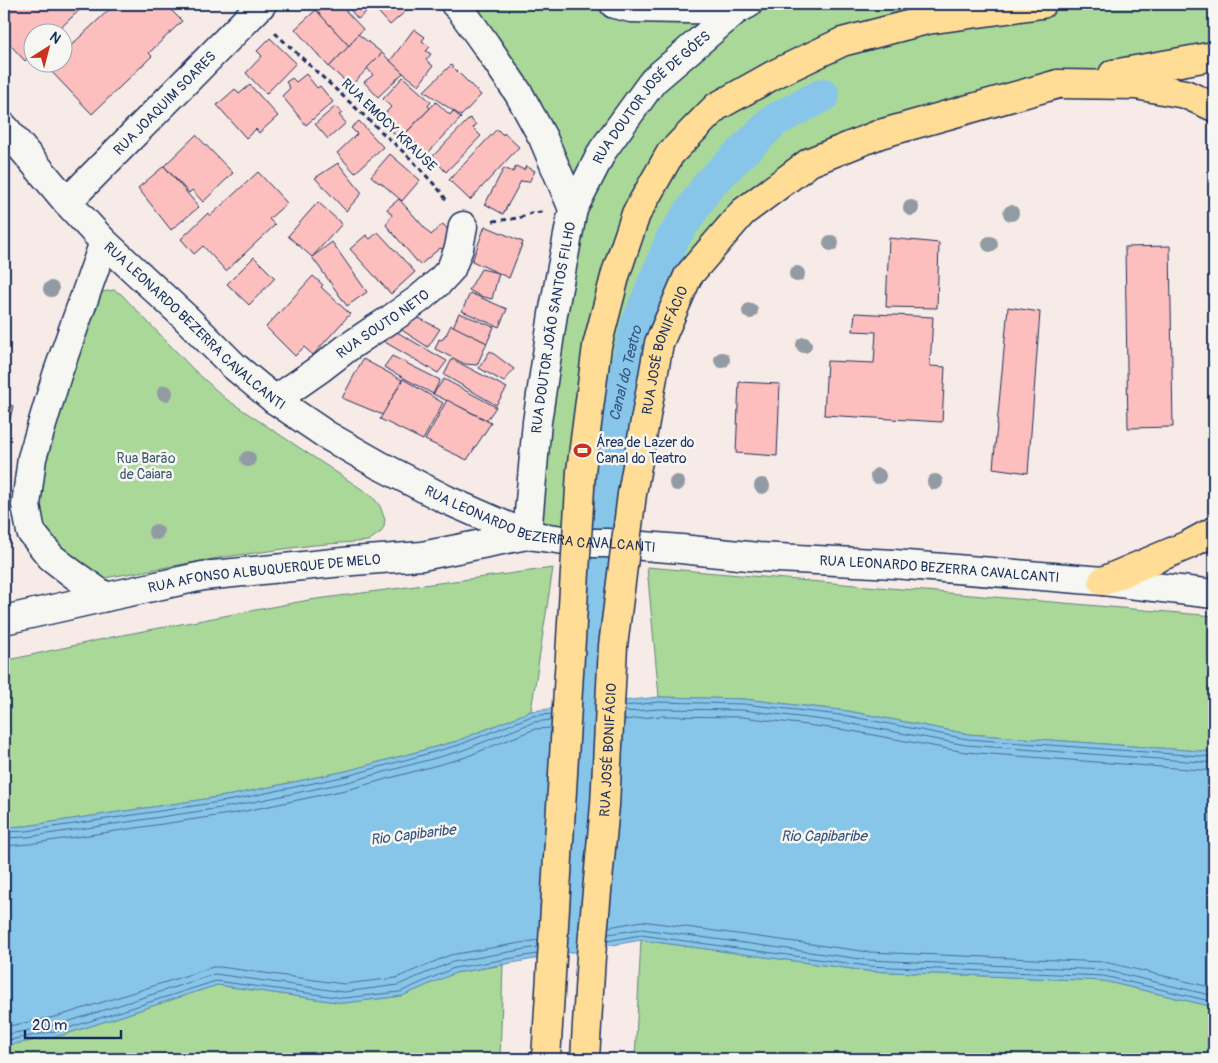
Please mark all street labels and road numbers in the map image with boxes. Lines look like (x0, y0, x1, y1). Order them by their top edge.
street label: RUA DOUTOR JOSÉ DE GÓES (589, 27, 714, 167)
street label: RUA JOAQUIM SOARES (110, 48, 219, 158)
street label: RUA EMOCY KRAUSE (338, 75, 440, 175)
street label: RUA DOUTOR JOÃO SANTOS FILHO (528, 220, 579, 434)
street label: RUA LEONARDO BEZERRA CAVALCANTI (101, 238, 289, 413)
street label: RUA JOSÉ BONIFÁCIO (638, 283, 691, 416)
street label: RUA SOUTO NETO (333, 286, 433, 362)
street label: RUA LEONARDO BEZERRA CAVALCANTI (422, 482, 656, 555)
street label: RUA AFONSO ALBUQUERQUE DE MELO (146, 551, 381, 596)
street label: RUA LEONARDO BEZERRA CAVALCANTI (819, 552, 1060, 586)
street label: RUA JOSÉ BONIFÁCIO (595, 683, 620, 817)

